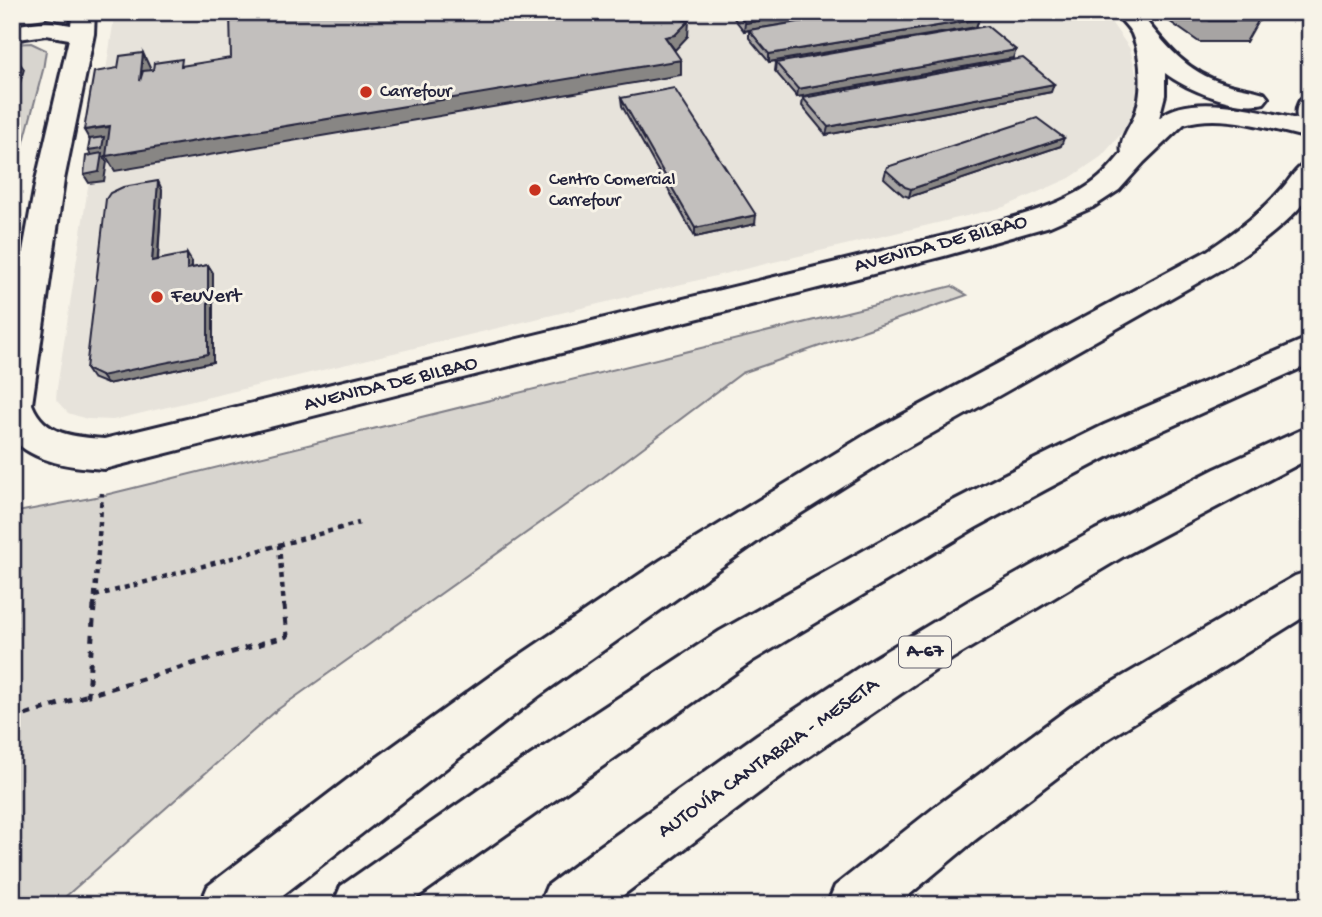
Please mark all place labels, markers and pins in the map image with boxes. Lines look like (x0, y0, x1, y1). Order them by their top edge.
place label: Carrefour (380, 82, 453, 103)
marker: Carrefour (358, 84, 374, 100)
place label: Centro Comercial Carrefour (549, 170, 675, 212)
marker: Centro Comercial Carrefour (527, 182, 543, 198)
place label: FeuVert (170, 285, 243, 310)
marker: FeuVert (149, 289, 165, 305)

